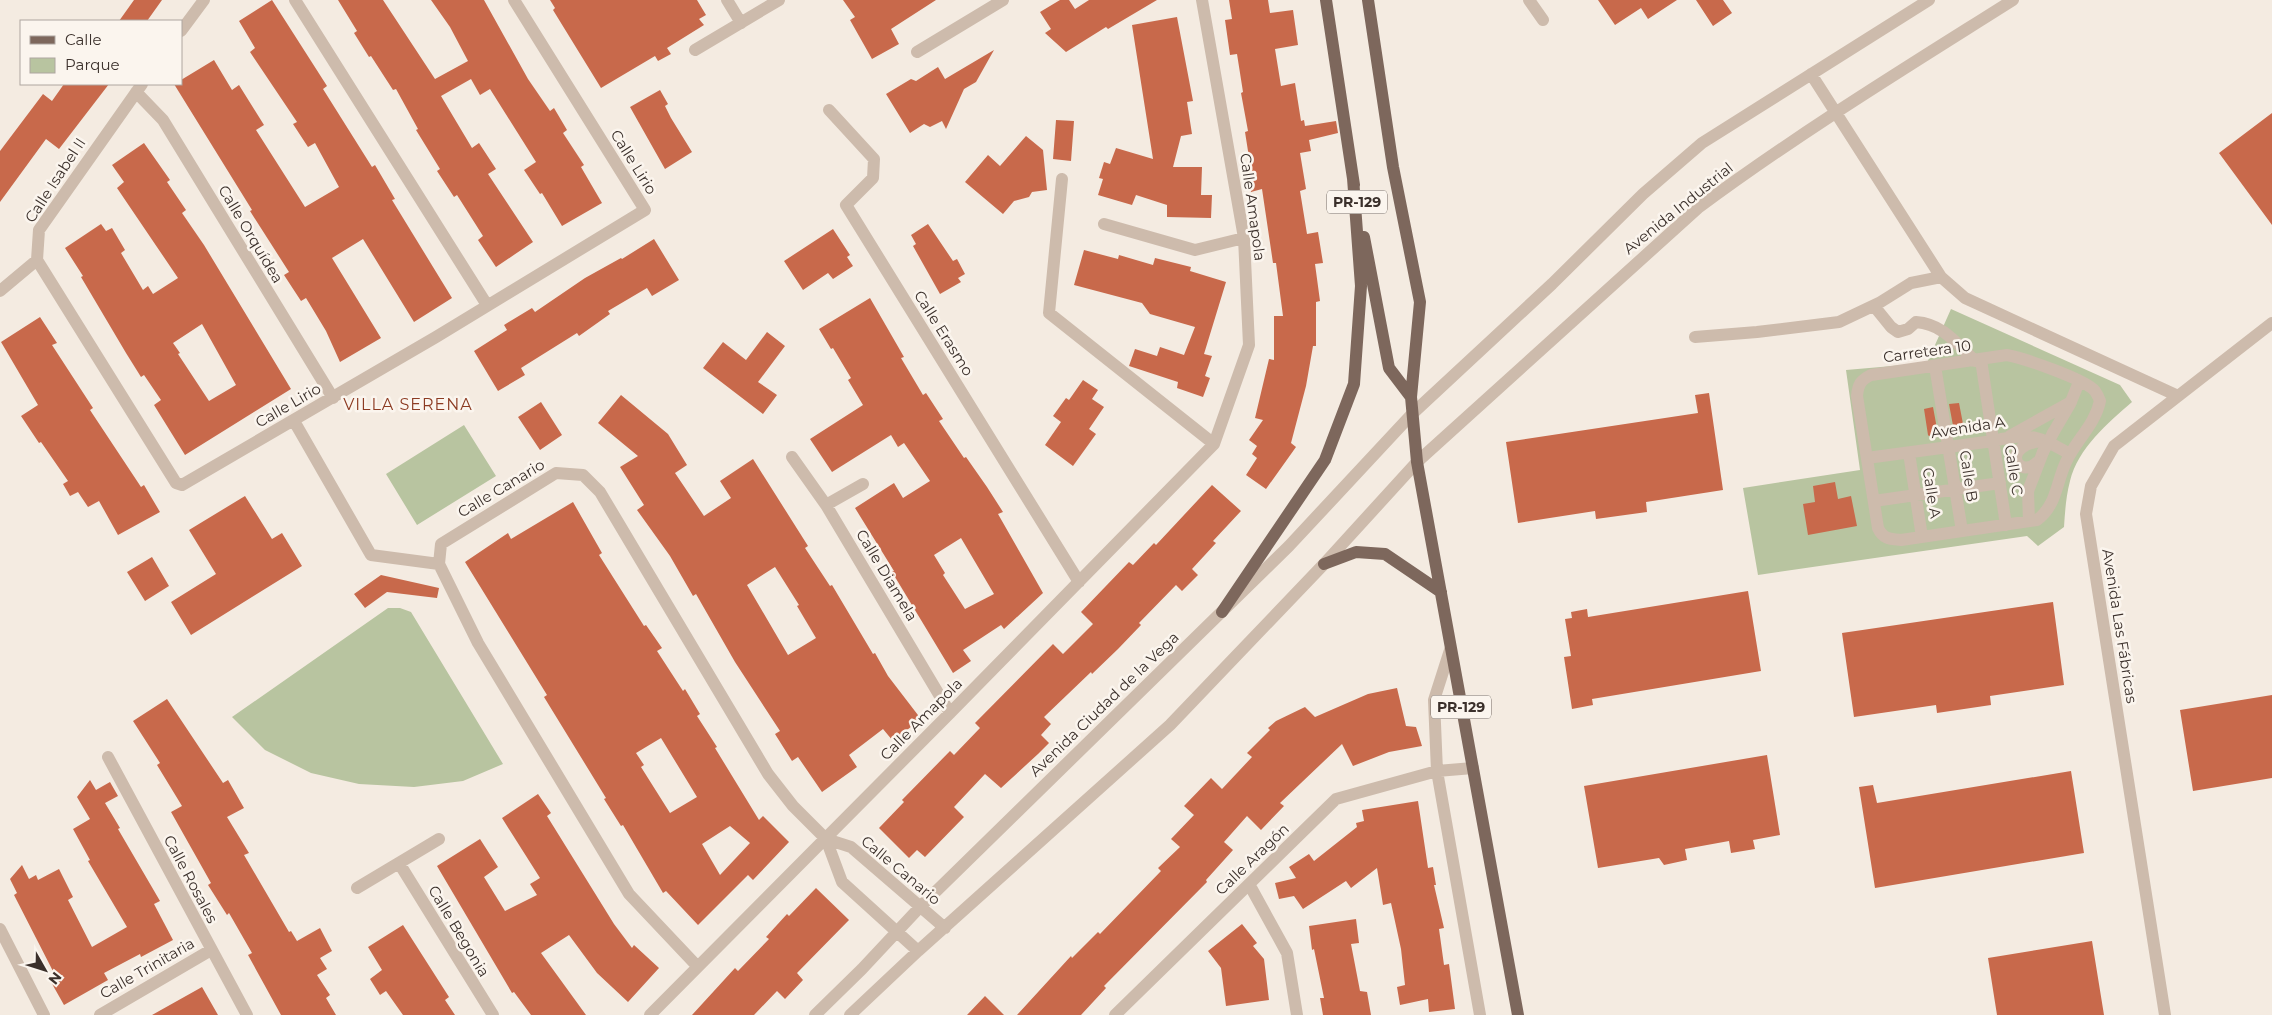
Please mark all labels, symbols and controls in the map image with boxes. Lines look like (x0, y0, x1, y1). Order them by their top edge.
legend (20, 20, 182, 85)
text: Calle (65, 30, 102, 49)
text: Parque (65, 55, 120, 74)
street label: Calle Lirio (607, 126, 661, 198)
street label: Calle Isabel II (21, 134, 89, 226)
street label: Calle Amapola (1236, 152, 1270, 262)
street label: Avenida Industrial (1619, 158, 1737, 258)
street label: Calle Orquídea (214, 182, 288, 286)
road number: PR-129 (1327, 190, 1387, 213)
street label: Calle Erasmo (910, 287, 978, 379)
street label: Carretera 10 (1882, 335, 1972, 367)
street label: Calle Lirio (252, 379, 324, 431)
district label: VILLA SERENA (343, 395, 473, 414)
street label: Avenida A (1929, 412, 2007, 442)
street label: Calle C (2001, 443, 2027, 497)
street label: Calle B (1956, 449, 1982, 503)
street label: Calle Canario (454, 455, 548, 521)
street label: Calle A (1919, 466, 1945, 520)
street label: Calle Diamela (852, 526, 922, 624)
street label: Avenida Las Fábricas (2098, 547, 2142, 705)
street label: Avenida Ciudad de la Vega (1025, 628, 1183, 780)
street label: Calle Amapola (876, 674, 966, 764)
road number: PR-129 (1431, 696, 1491, 719)
street label: Calle Aragón (1211, 819, 1293, 899)
street label: Calle Canario (857, 831, 945, 909)
street label: Calle Rosales (160, 832, 222, 926)
street label: Calle Begonia (424, 882, 494, 980)
street label: Calle Trinitaria (96, 933, 198, 1003)
north arrow (20, 945, 70, 995)
text: N (45, 968, 66, 988)

